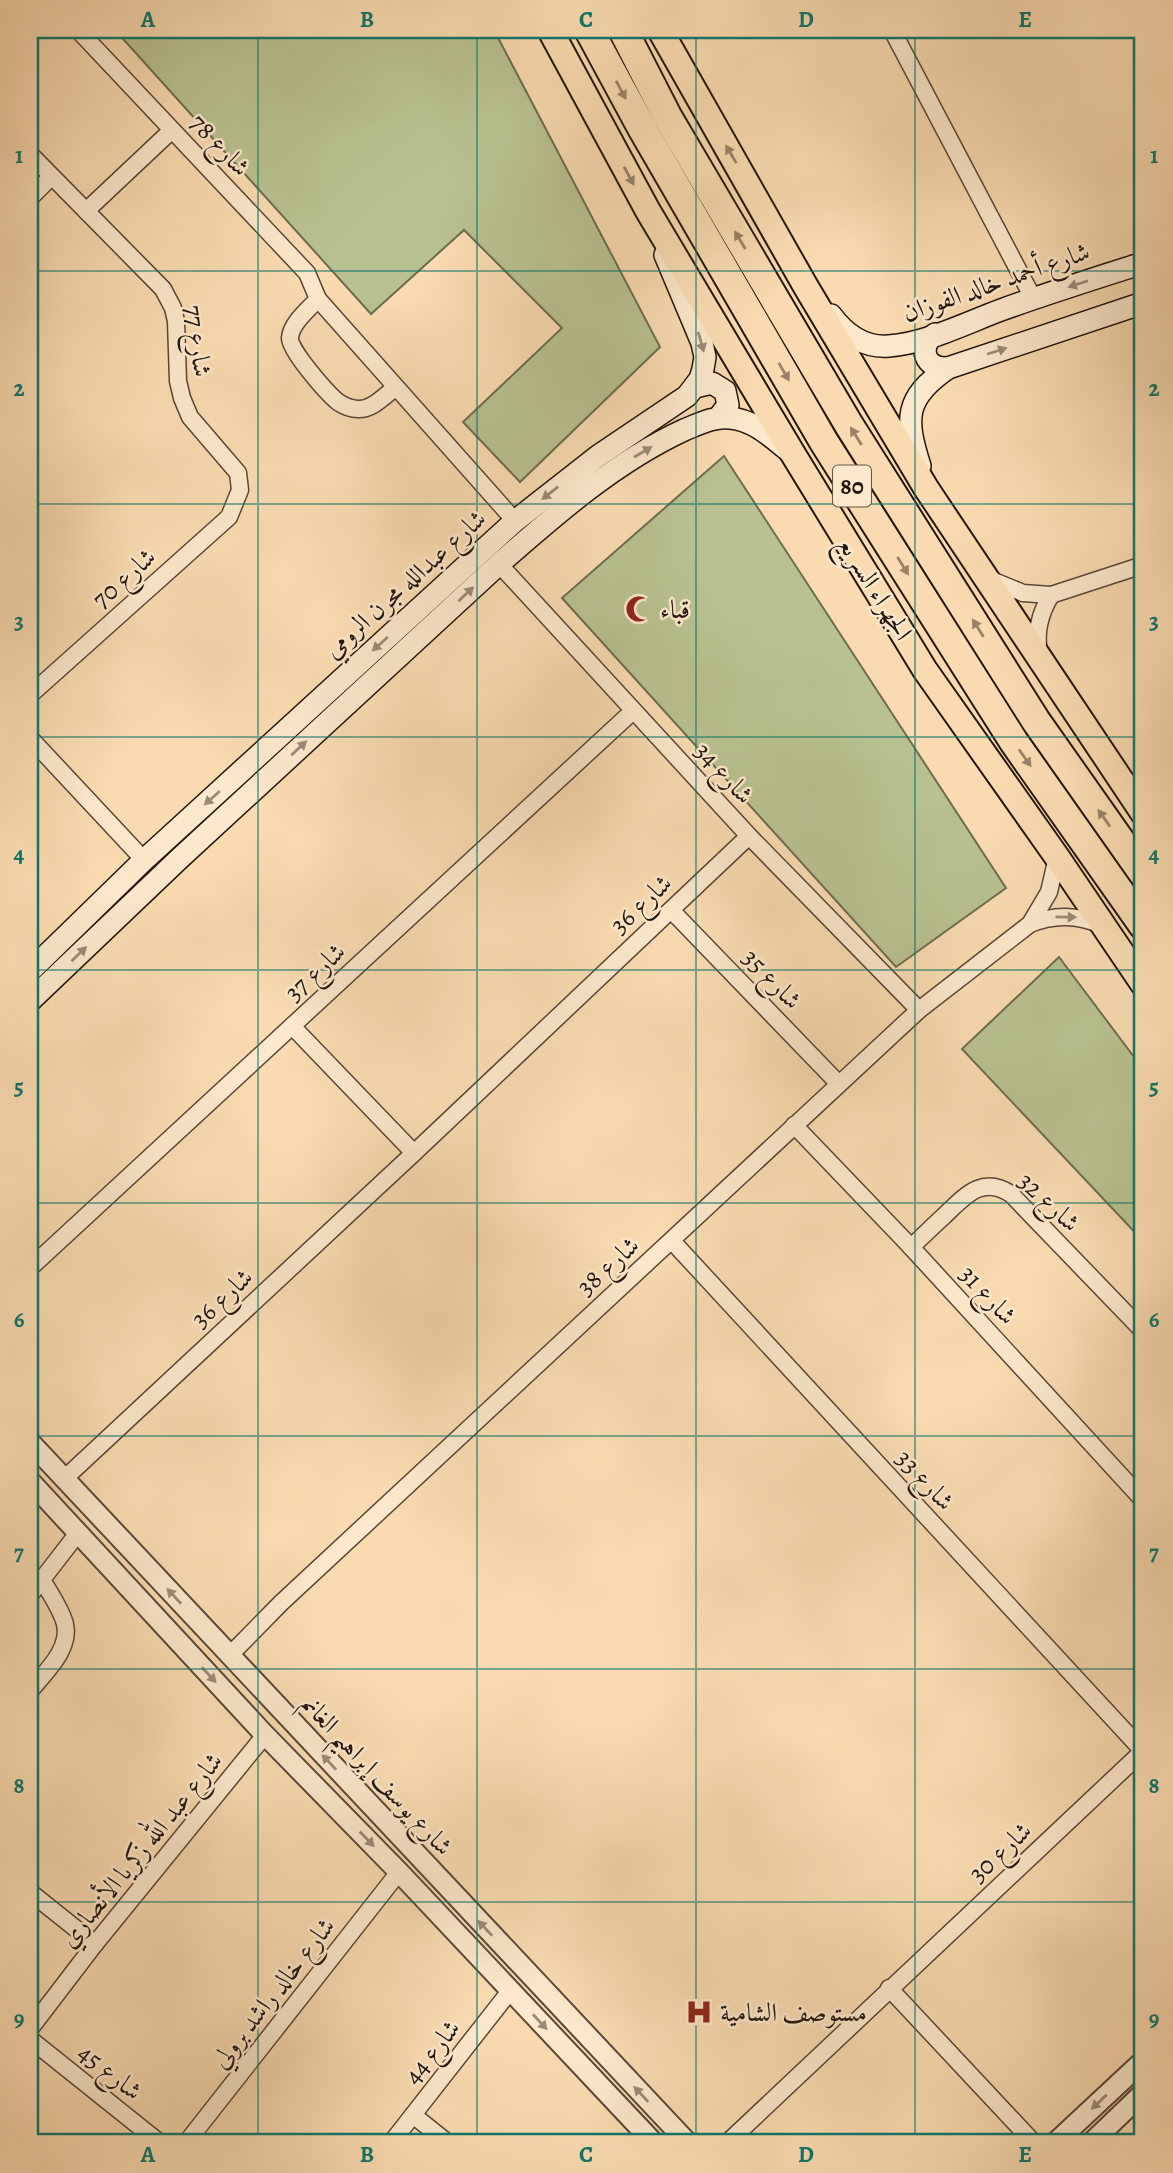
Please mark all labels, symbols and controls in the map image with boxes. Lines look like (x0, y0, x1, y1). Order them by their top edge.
text: A (140, 4, 156, 35)
text: B (360, 4, 374, 35)
text: C (579, 4, 593, 35)
text: D (798, 4, 814, 35)
text: E (1018, 4, 1032, 35)
one-way arrow (615, 80, 627, 100)
street label: شارع 78 (179, 106, 258, 187)
text: 1 (15, 140, 23, 171)
text: 1 (1150, 140, 1158, 171)
one-way arrow (725, 145, 737, 164)
one-way arrow (623, 166, 635, 186)
one-way arrow (734, 231, 747, 250)
street label: شارع أحمد خالد الفوزان (898, 234, 1096, 334)
one-way arrow (1068, 279, 1089, 290)
street label: شارع 77 (172, 303, 220, 380)
one-way arrow (696, 332, 706, 353)
one-way arrow (987, 345, 1008, 356)
one-way arrow (777, 362, 789, 382)
text: 2 (13, 373, 25, 404)
text: 2 (1148, 373, 1160, 404)
one-way arrow (850, 426, 863, 446)
one-way arrow (633, 446, 653, 458)
road number: 80 (833, 466, 871, 506)
one-way arrow (541, 485, 559, 500)
street label: شارع عبدالله مجرن الرومي (316, 502, 496, 669)
street label: الجهراء السريع (824, 529, 921, 650)
street label: شارع 70 (84, 540, 166, 619)
one-way arrow (896, 556, 909, 575)
one-way arrow (457, 586, 475, 602)
place label: قباء (660, 592, 690, 627)
mosque icon: قباء (624, 594, 654, 624)
text: 3 (14, 606, 24, 637)
text: 3 (1149, 606, 1159, 637)
one-way arrow (971, 619, 984, 638)
one-way arrow (371, 636, 389, 652)
street label: شارع 34 (683, 734, 762, 814)
one-way arrow (290, 741, 307, 757)
one-way arrow (1018, 749, 1032, 767)
one-way arrow (204, 789, 221, 805)
one-way arrow (1097, 809, 1111, 827)
text: 4 (14, 839, 25, 870)
text: 4 (1149, 839, 1160, 870)
street label: شارع 36 (602, 866, 682, 945)
one-way arrow (1055, 911, 1077, 923)
street label: شارع 37 (277, 935, 356, 1012)
street label: شارع 35 (731, 941, 810, 1020)
one-way arrow (70, 947, 87, 963)
text: 5 (14, 1071, 24, 1102)
text: 5 (1149, 1071, 1159, 1102)
street label: شارع 32 (1007, 1164, 1088, 1243)
street label: شارع 38 (569, 1228, 650, 1307)
street label: شارع 31 (948, 1257, 1025, 1335)
street label: شارع 36 (183, 1260, 263, 1339)
text: 6 (14, 1304, 25, 1335)
text: 6 (1149, 1304, 1160, 1335)
street label: شارع 33 (885, 1442, 962, 1521)
text: 7 (14, 1537, 24, 1568)
text: 7 (1149, 1537, 1159, 1568)
one-way arrow (166, 1588, 182, 1605)
one-way arrow (201, 1666, 217, 1684)
street label: شارع يوسف إبراهيم الغانم (287, 1687, 461, 1869)
street label: شارع عبد الله زكريا الأنصاري (49, 1743, 234, 1958)
one-way arrow (322, 1754, 338, 1771)
text: 8 (13, 1770, 25, 1801)
text: 8 (1148, 1770, 1160, 1801)
street label: شارع 30 (961, 1814, 1042, 1893)
one-way arrow (358, 1830, 374, 1847)
street label: شارع خالد راشد برولي (203, 1910, 346, 2078)
one-way arrow (478, 1920, 494, 1937)
place label: مستوصف الشامية (720, 1995, 867, 2030)
hospital icon: مستوصف الشامية (684, 1997, 714, 2027)
text: 9 (14, 2003, 24, 2034)
text: 9 (1149, 2003, 1159, 2034)
street label: شارع 44 (395, 2012, 472, 2094)
one-way arrow (531, 2013, 547, 2030)
street label: شارع 45 (68, 2036, 150, 2111)
one-way arrow (633, 2085, 650, 2102)
one-way arrow (1091, 2094, 1108, 2110)
text: A (140, 2139, 156, 2170)
text: B (360, 2139, 374, 2170)
text: C (579, 2139, 593, 2170)
text: D (798, 2139, 814, 2170)
text: E (1018, 2139, 1032, 2170)

